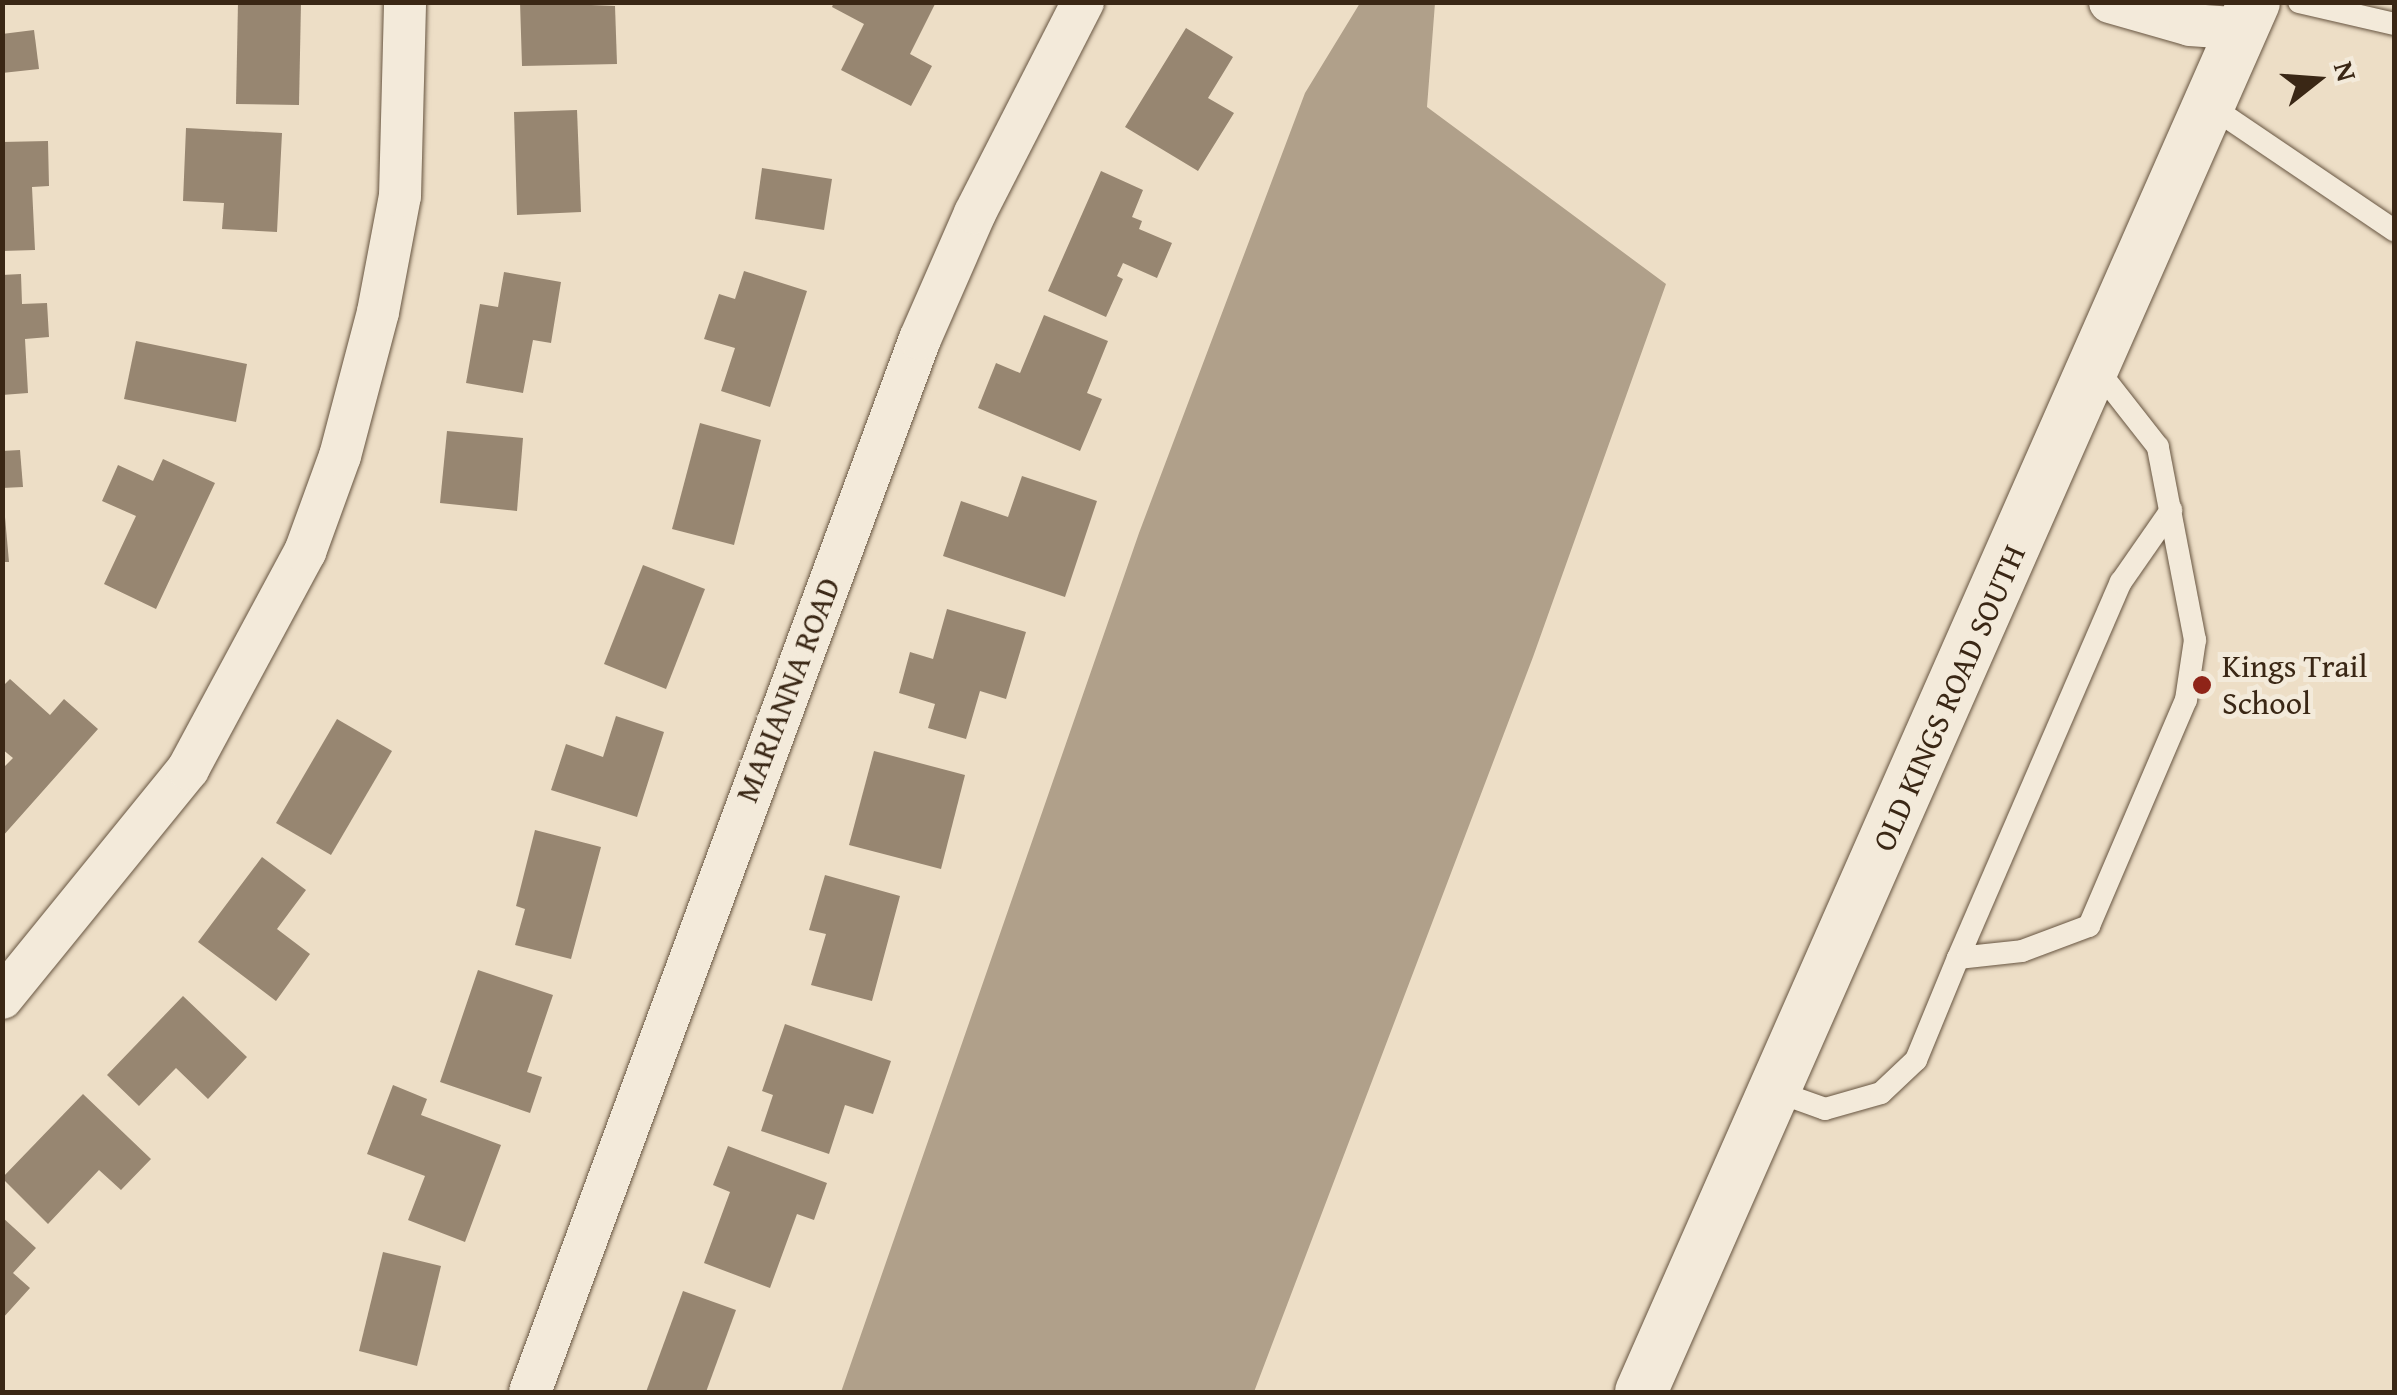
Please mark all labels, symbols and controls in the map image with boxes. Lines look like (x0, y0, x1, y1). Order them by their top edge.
north arrow (2267, 30, 2367, 130)
text: N (2324, 56, 2369, 86)
street label: OLD KINGS ROAD SOUTH (1864, 539, 2034, 857)
street label: MARIANNA ROAD (728, 572, 848, 808)
place label: Kings Trail School (2222, 648, 2367, 723)
marker: Kings Trail School (2191, 674, 2213, 696)

